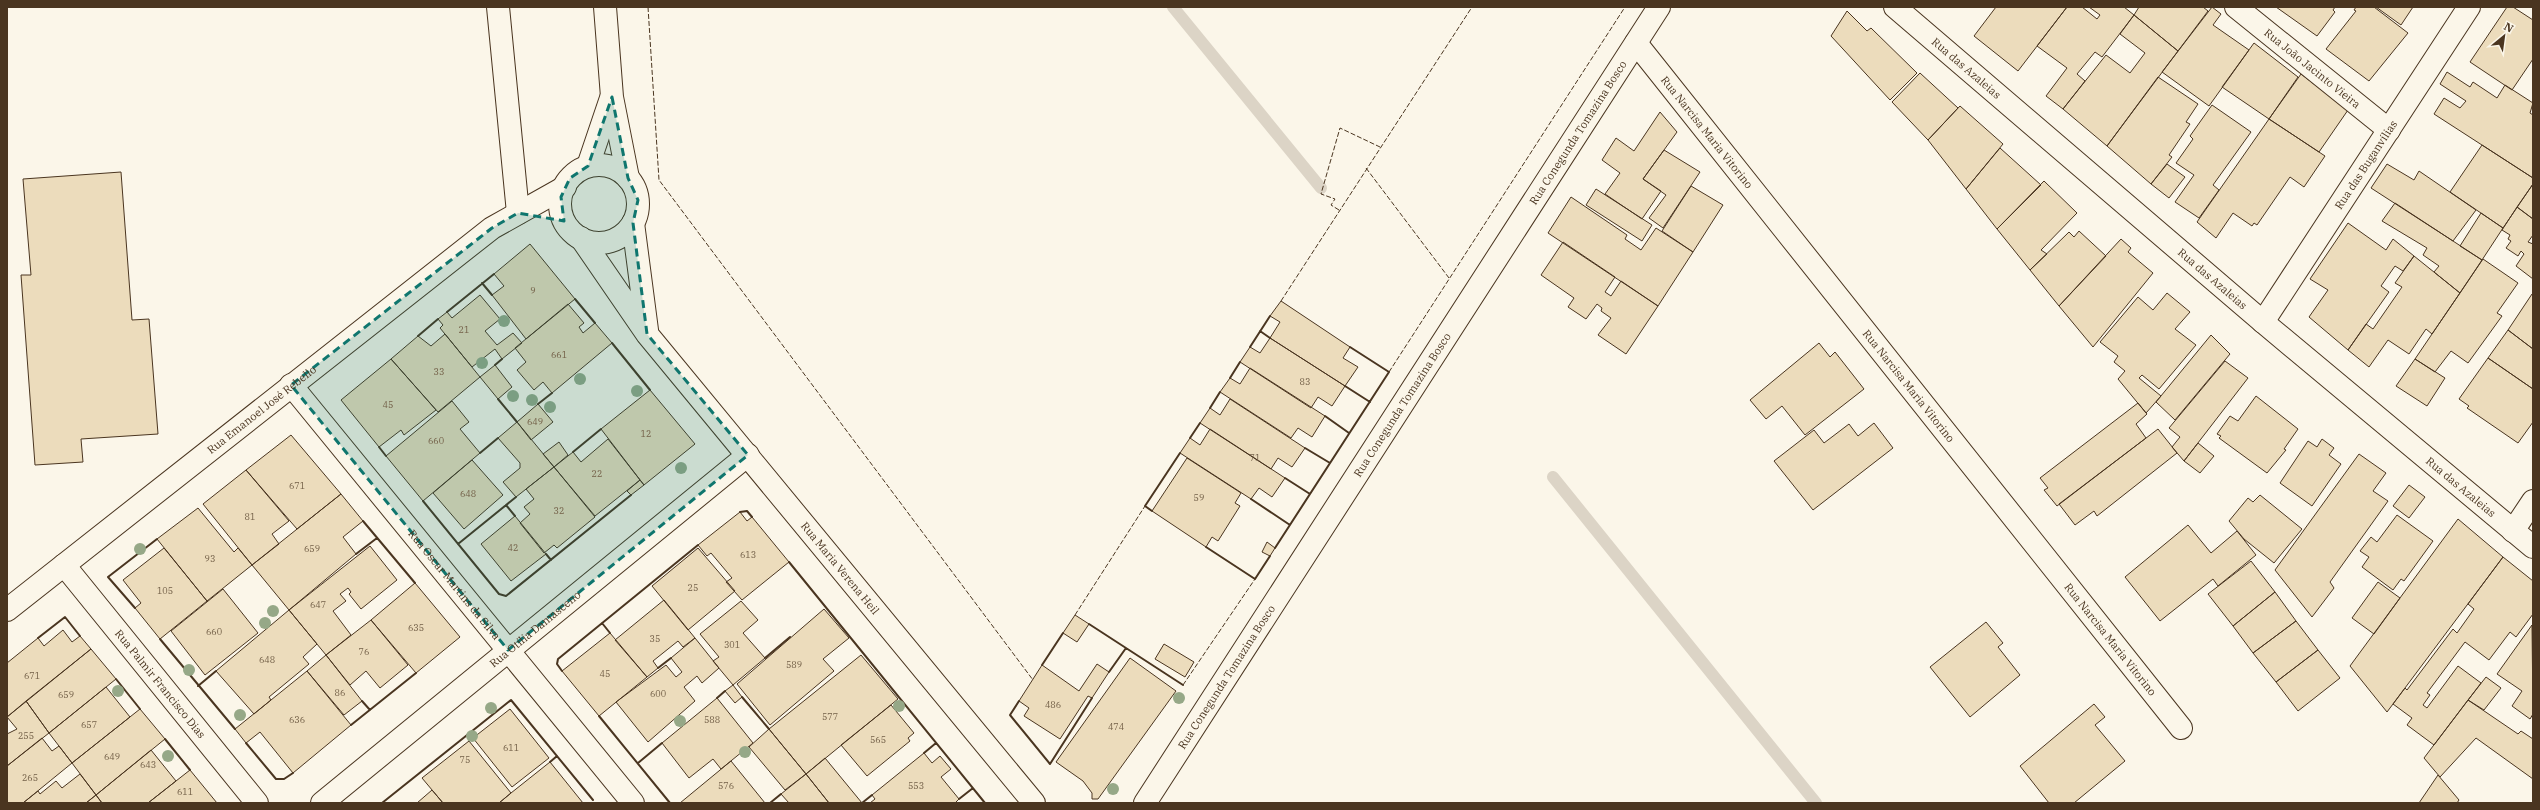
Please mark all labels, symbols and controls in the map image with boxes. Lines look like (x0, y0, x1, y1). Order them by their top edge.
north arrow (2484, 16, 2524, 56)
text: N (2502, 19, 2516, 36)
street label: Rua João Jacinto Vieira (2261, 26, 2363, 111)
street label: Rua das Azaleias (1929, 35, 2004, 102)
street label: Rua Conegunda Tomazina Bosco (1526, 58, 1630, 207)
street label: Rua Narcisa Maria Vitorino (1658, 73, 1756, 191)
street label: Rua das Buganvílias (2332, 117, 2400, 212)
street label: Rua das Azaleias (2175, 245, 2250, 312)
house number: 9 (530, 285, 536, 296)
house number: 21 (459, 324, 469, 335)
street label: Rua Narcisa Maria Vitorino (1860, 327, 1958, 445)
street label: Rua Conegunda Tomazina Bosco (1350, 330, 1454, 480)
house number: 661 (551, 349, 567, 360)
street label: Rua Emanoel José Rebello (204, 362, 319, 457)
house number: 33 (434, 366, 444, 377)
house number: 83 (1300, 376, 1310, 387)
house number: 45 (383, 399, 393, 410)
house number: 649 (527, 416, 543, 427)
house number: 12 (641, 428, 651, 439)
house number: 660 (428, 435, 444, 446)
house number: 71 (1250, 452, 1260, 463)
street label: Rua das Azaleias (2423, 454, 2499, 520)
house number: 22 (592, 468, 602, 479)
house number: 671 (289, 480, 305, 491)
house number: 648 (460, 488, 476, 499)
house number: 59 (1194, 492, 1204, 503)
house number: 32 (554, 505, 564, 516)
house number: 81 (245, 511, 255, 522)
street label: Rua Maria Verena Heil (798, 519, 882, 617)
street label: Rua Oscar Martins da Silva (405, 527, 504, 643)
house number: 42 (508, 542, 518, 553)
house number: 659 (304, 543, 320, 554)
house number: 613 (740, 549, 756, 560)
house number: 93 (205, 553, 215, 564)
street label: Rua Narcisa Maria Vitorino (2061, 580, 2159, 698)
house number: 25 (688, 582, 698, 593)
house number: 105 (157, 585, 173, 596)
street label: Rua Otília Damasceno (486, 588, 583, 670)
house number: 647 (310, 599, 326, 610)
street label: Rua Conegunda Tomazina Bosco (1175, 602, 1278, 752)
house number: 635 (408, 622, 424, 633)
house number: 660 (206, 626, 222, 637)
street label: Rua Palmir Francisco Dias (112, 627, 209, 741)
house number: 35 (650, 633, 660, 644)
house number: 301 (724, 639, 740, 650)
house number: 76 (359, 646, 369, 657)
house number: 648 (259, 654, 275, 665)
house number: 589 (786, 659, 802, 670)
house number: 45 (600, 668, 610, 679)
house number: 671 (24, 670, 40, 681)
house number: 86 (335, 687, 345, 698)
house number: 600 (650, 688, 666, 699)
house number: 659 (58, 689, 74, 700)
house number: 486 (1045, 699, 1061, 710)
house number: 577 (822, 711, 838, 722)
house number: 636 (289, 714, 305, 725)
house number: 588 (704, 714, 720, 725)
house number: 657 (81, 719, 97, 730)
house number: 474 (1108, 721, 1124, 732)
house number: 255 (18, 730, 34, 741)
house number: 565 (870, 734, 886, 745)
house number: 611 (503, 742, 519, 753)
house number: 649 (104, 751, 120, 762)
house number: 75 (460, 754, 470, 765)
house number: 643 (140, 759, 156, 770)
house number: 265 (22, 772, 38, 783)
house number: 576 (718, 780, 734, 791)
house number: 553 (908, 780, 924, 791)
house number: 611 (177, 786, 193, 797)

